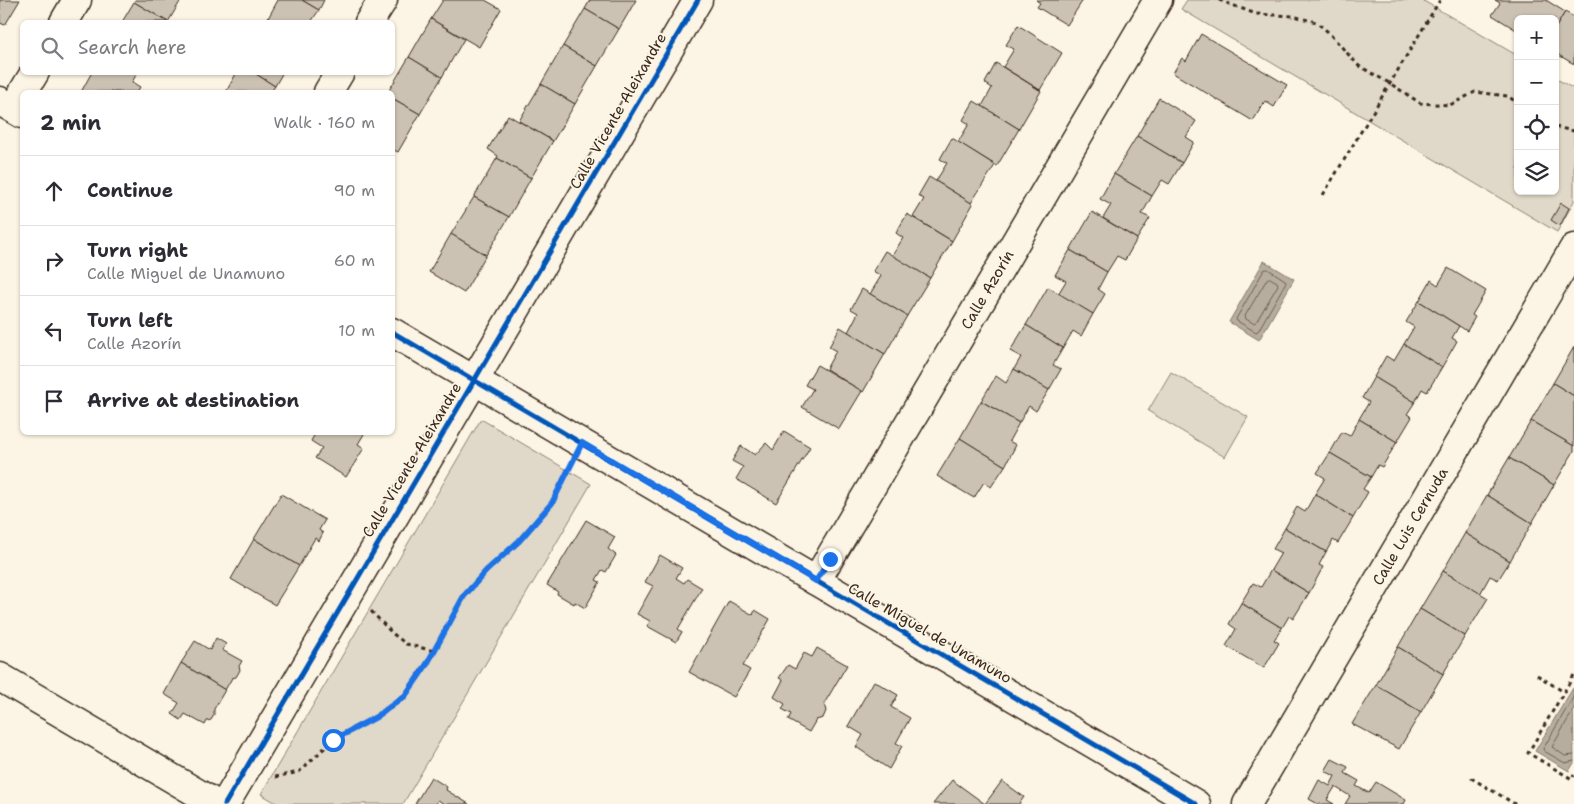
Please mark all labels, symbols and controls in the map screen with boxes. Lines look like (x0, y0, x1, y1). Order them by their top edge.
map controls (1514, 15, 1559, 195)
button: + (1514, 15, 1559, 60)
search box (20, 20, 395, 75)
street label: Calle Vicente Aleixandre (565, 29, 671, 193)
icon: search (38, 34, 66, 62)
text: Search here (78, 35, 187, 60)
button: − (1514, 60, 1559, 105)
button: locate (1514, 105, 1559, 150)
text: 2 min (40, 109, 101, 137)
text: Walk · 160 m (274, 112, 375, 133)
button: layers (1514, 150, 1559, 195)
icon: ahead (40, 177, 68, 205)
text: Continue (87, 178, 173, 203)
text: 90 m (334, 180, 375, 201)
text: Turn right (87, 238, 188, 263)
street label: Calle Azorín (956, 246, 1019, 333)
icon: right (40, 247, 68, 275)
text: 60 m (334, 250, 375, 271)
text: Calle Miguel de Unamuno (87, 263, 285, 284)
text: Turn left (87, 308, 173, 333)
icon: left (40, 317, 68, 345)
text: 10 m (338, 320, 375, 341)
text: Calle Azorín (87, 333, 181, 354)
street label: Calle Vicente Aleixandre (358, 379, 466, 541)
icon: arrive (40, 387, 68, 415)
text: Arrive at destination (87, 388, 299, 413)
street label: Calle Luis Cernuda (1368, 463, 1453, 589)
route end (819, 548, 842, 571)
street label: Calle Miguel de Unamuno (845, 578, 1015, 688)
route start (322, 729, 345, 752)

